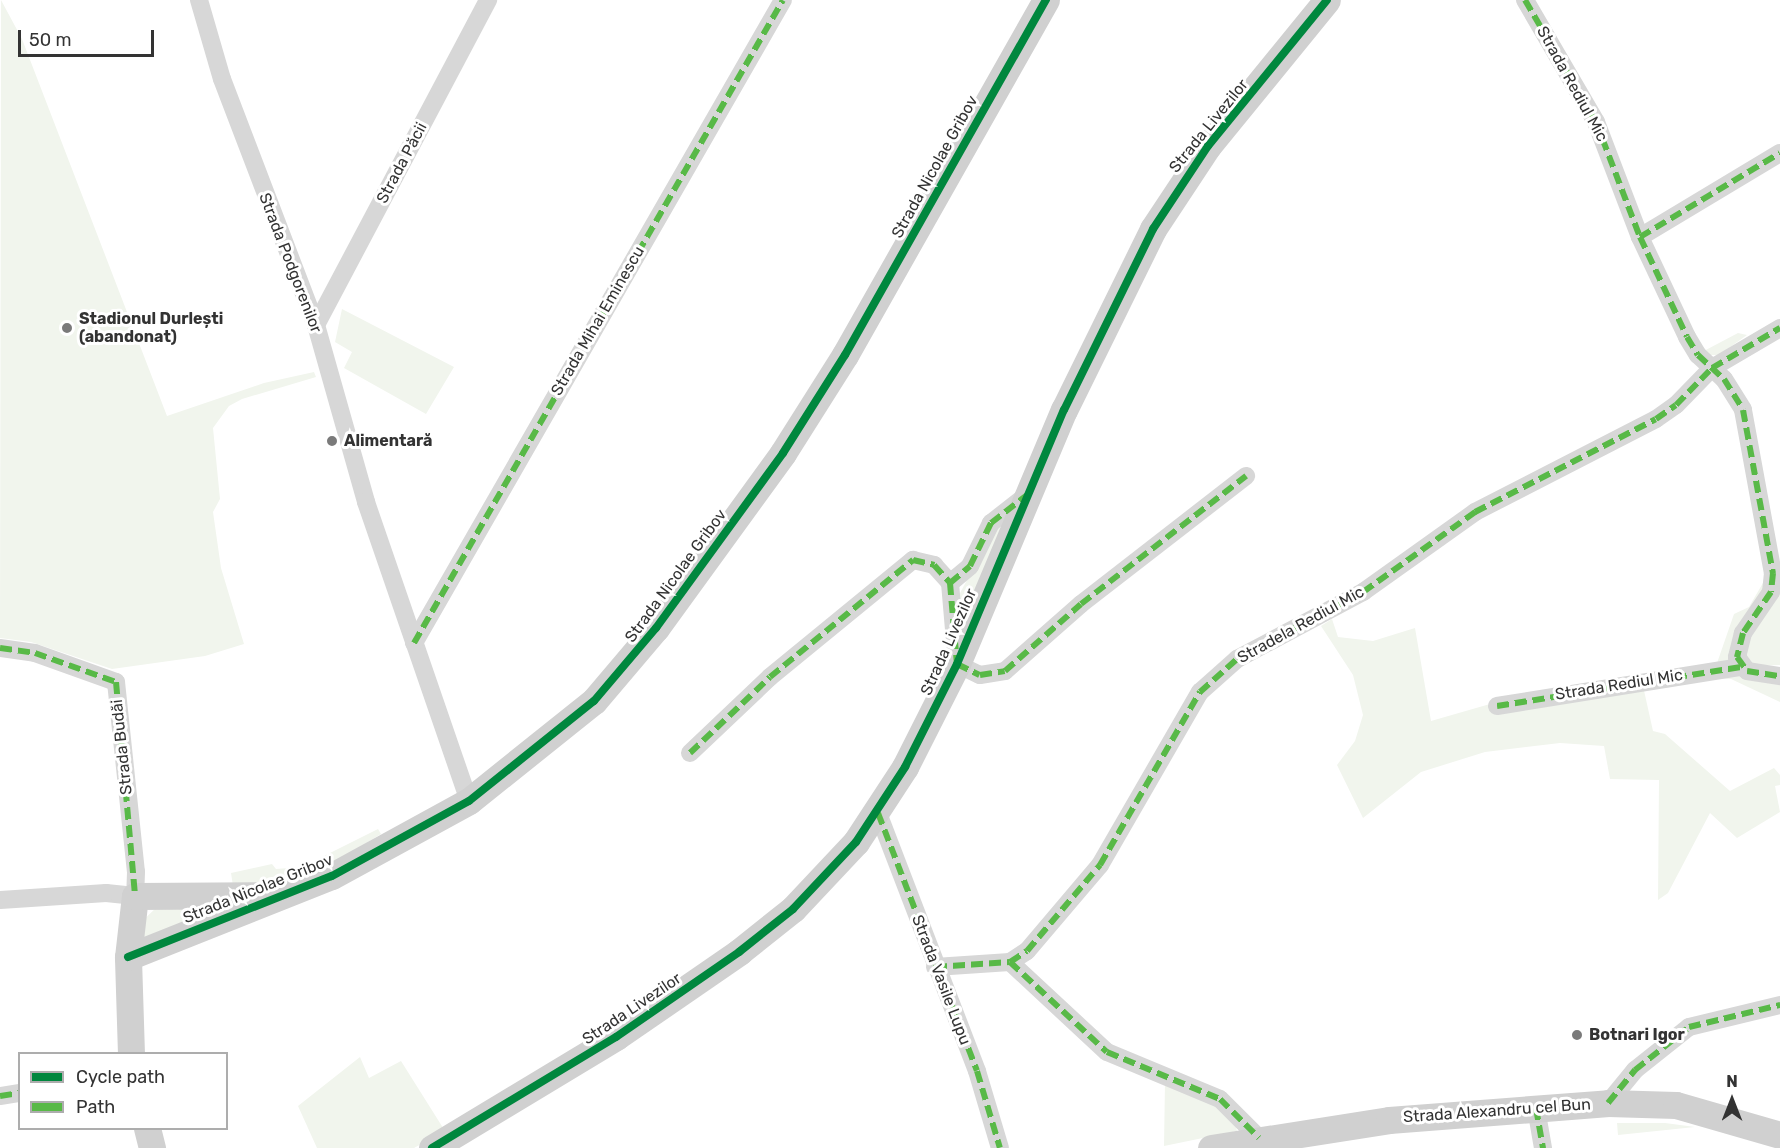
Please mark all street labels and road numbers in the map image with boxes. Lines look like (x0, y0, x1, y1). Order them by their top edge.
street label: Strada Rediul Mic (1532, 23, 1612, 145)
street label: Strada Livezilor (1165, 75, 1253, 177)
street label: Strada Nicolae Gribov (888, 92, 982, 242)
street label: Strada Păcii (373, 119, 431, 207)
street label: Strada Podgorenilor (254, 190, 326, 336)
street label: Strada Mihai Eminescu (547, 243, 649, 399)
street label: Strada Nicolae Gribov (621, 506, 731, 646)
street label: Stradela Rediul Mic (1234, 582, 1368, 668)
street label: Strada Livezilor (917, 586, 981, 698)
street label: Strada Rediul Mic (1554, 665, 1684, 705)
street label: Strada Budăi (107, 698, 137, 796)
street label: Strada Nicolae Gribov (180, 850, 336, 928)
street label: Strada Vasile Lupu (907, 912, 975, 1048)
street label: Strada Livezilor (579, 969, 685, 1049)
street label: Strada Alexandru cel Bun (1402, 1095, 1592, 1127)

